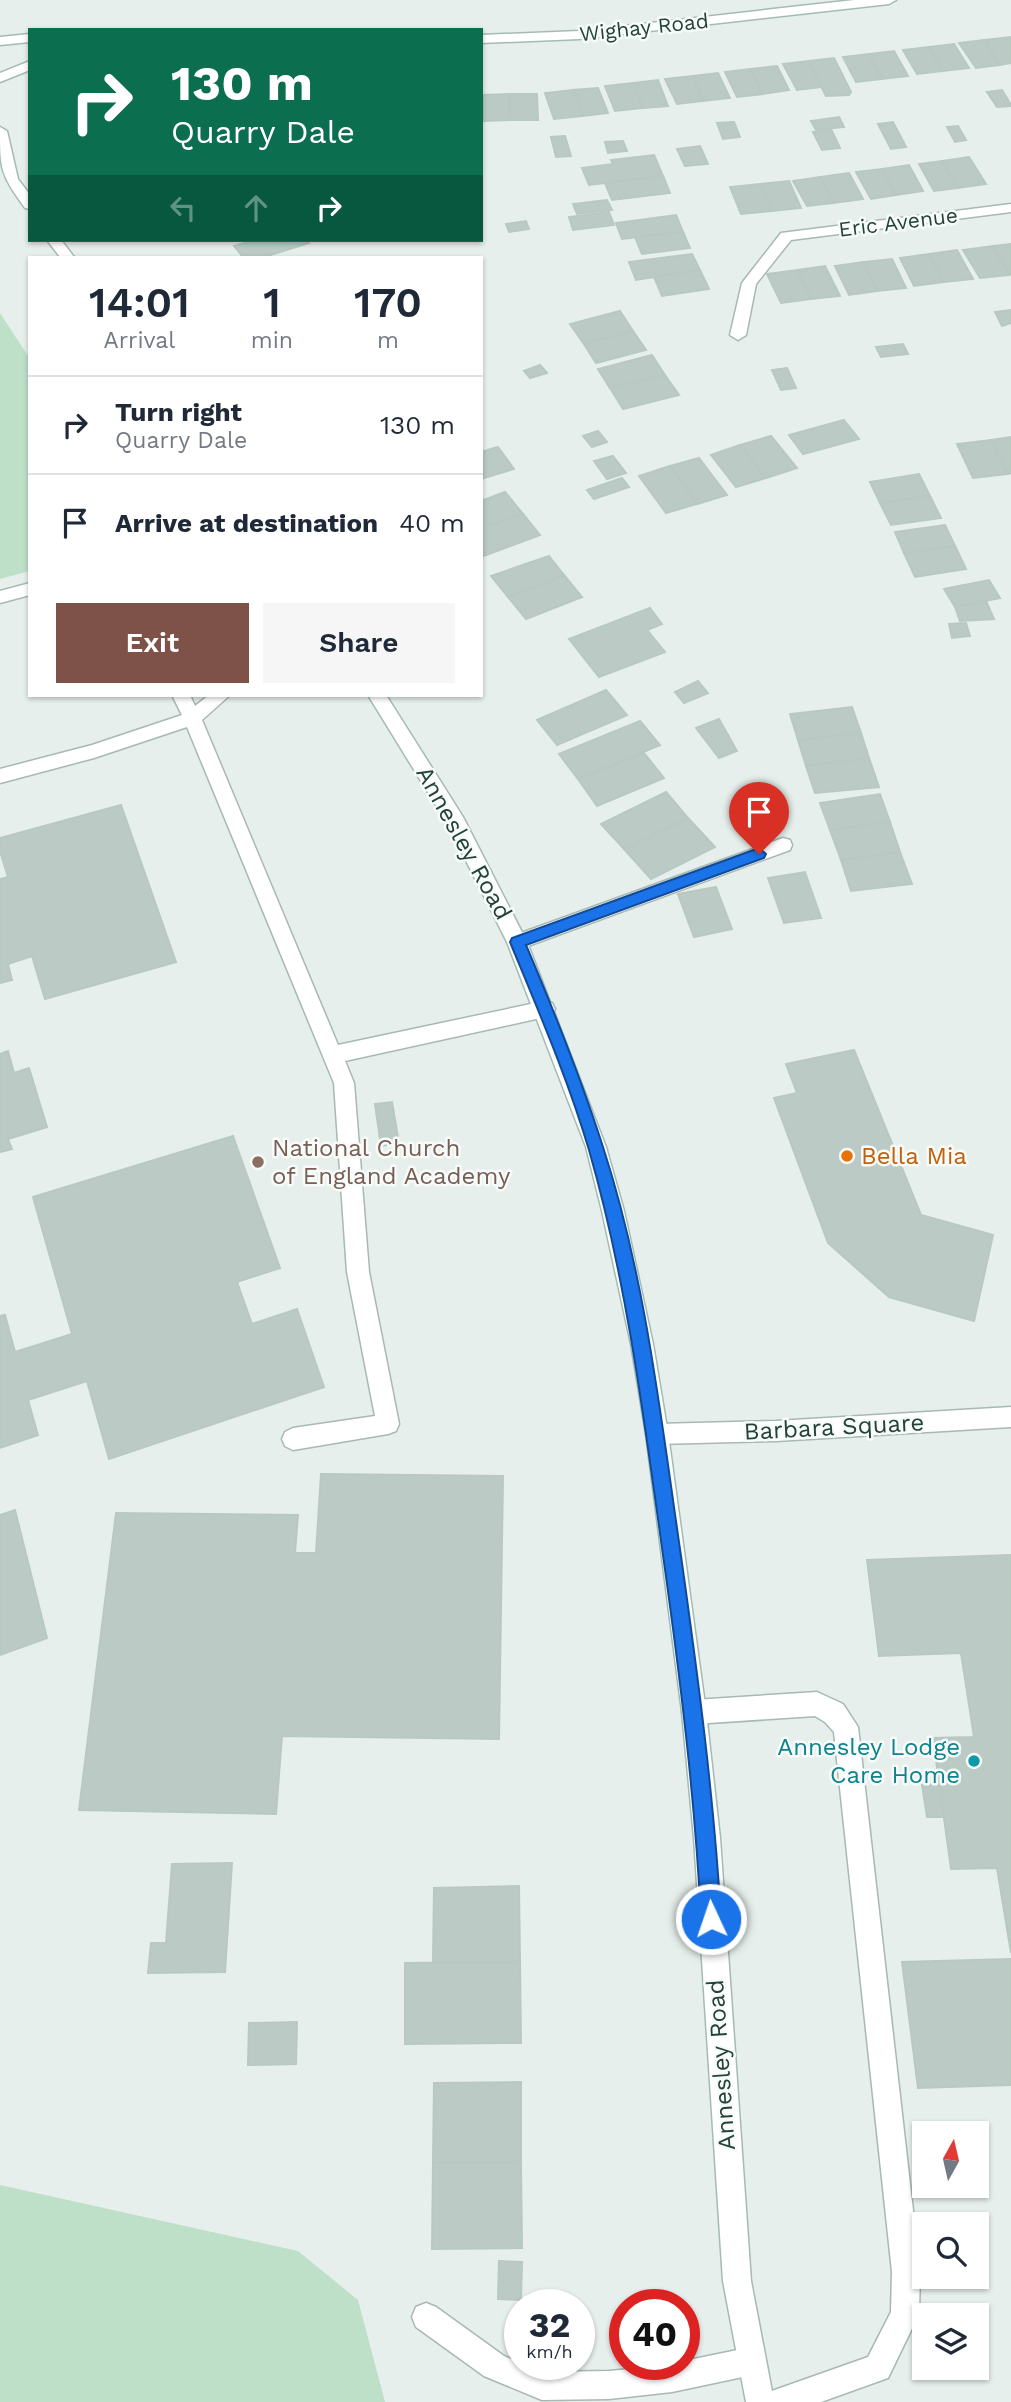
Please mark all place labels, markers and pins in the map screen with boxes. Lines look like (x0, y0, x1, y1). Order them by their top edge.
pin (729, 782, 789, 854)
place label: National Church of England Academy (272, 1134, 511, 1190)
place label: Bella Mia (861, 1142, 967, 1170)
marker: Bella Mia (839, 1148, 855, 1164)
marker: National Church of England Academy (250, 1154, 266, 1170)
place label: Annesley Lodge Care Home (777, 1733, 960, 1789)
marker: Annesley Lodge Care Home (966, 1753, 982, 1769)

